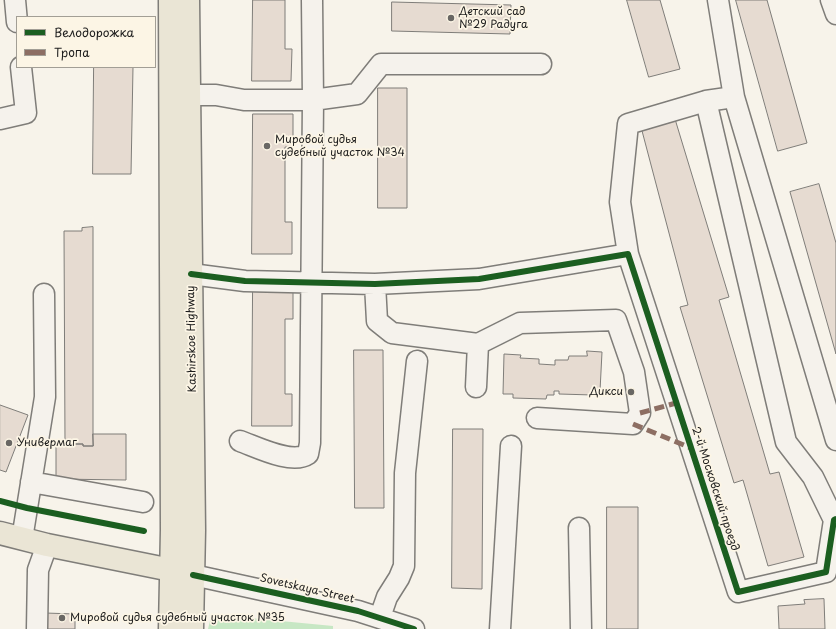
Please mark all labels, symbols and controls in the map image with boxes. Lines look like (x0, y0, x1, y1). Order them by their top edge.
place label: Детский сад №29 Радуга (459, 5, 528, 31)
marker: Детский сад №29 Радуга (446, 13, 456, 23)
legend (16, 16, 156, 68)
text: Велодорожка (54, 23, 134, 41)
text: Тропа (54, 43, 90, 61)
place label: Мировой судья судебный участок №34 (275, 133, 405, 159)
marker: Мировой судья судебный участок №34 (262, 141, 272, 151)
street label: Kashirskoe Highway (184, 285, 200, 393)
place label: Дикси (589, 385, 623, 399)
marker: Дикси (626, 387, 636, 397)
street label: 2-й Московский проезд (689, 425, 741, 553)
place label: Универмаг (17, 436, 77, 450)
marker: Универмаг (4, 438, 14, 448)
street label: Sovetskaya Street (259, 572, 355, 606)
place label: Мировой судья судебный участок №35 (70, 611, 285, 625)
marker: Мировой судья судебный участок №35 (57, 613, 67, 623)

